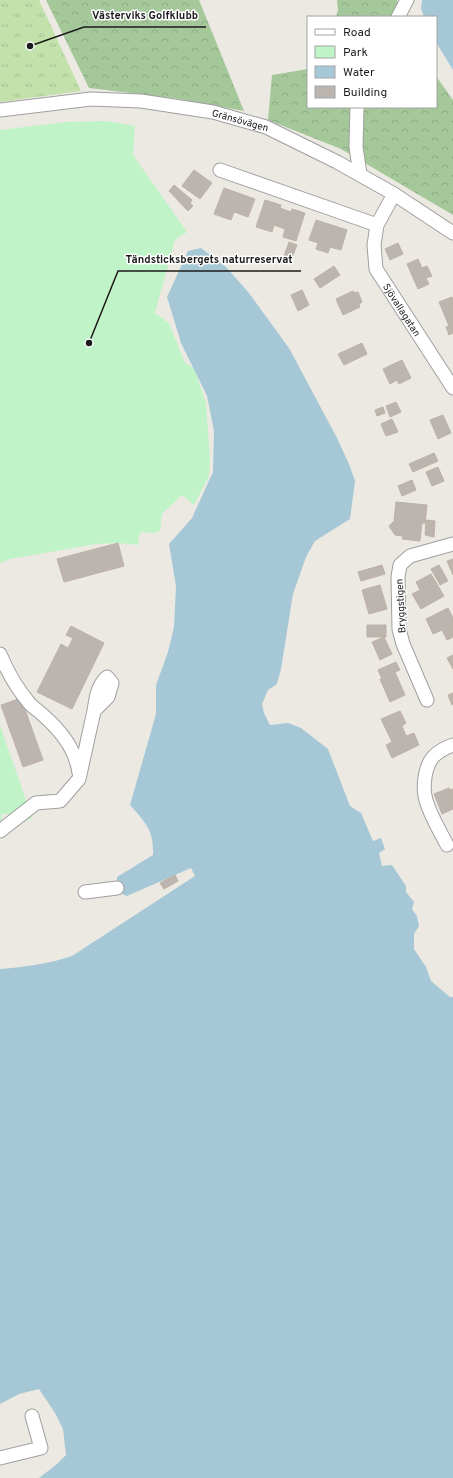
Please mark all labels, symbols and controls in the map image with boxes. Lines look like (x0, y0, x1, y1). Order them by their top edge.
callout: Västerviks Golfklubb (84, 4, 206, 27)
text: Västerviks Golfklubb (92, 9, 198, 23)
legend (307, 16, 437, 108)
text: Road (343, 25, 371, 41)
text: Park (343, 45, 368, 61)
text: Water (343, 65, 375, 81)
text: Building (343, 85, 387, 101)
street label: Gränsövägen (210, 107, 270, 135)
callout: Tändsticksbergets naturreservat (118, 248, 301, 271)
text: Tändsticksbergets naturreservat (126, 253, 292, 267)
street label: Sjövallagatan (379, 281, 423, 339)
street label: Bryggstigen (394, 578, 409, 633)

